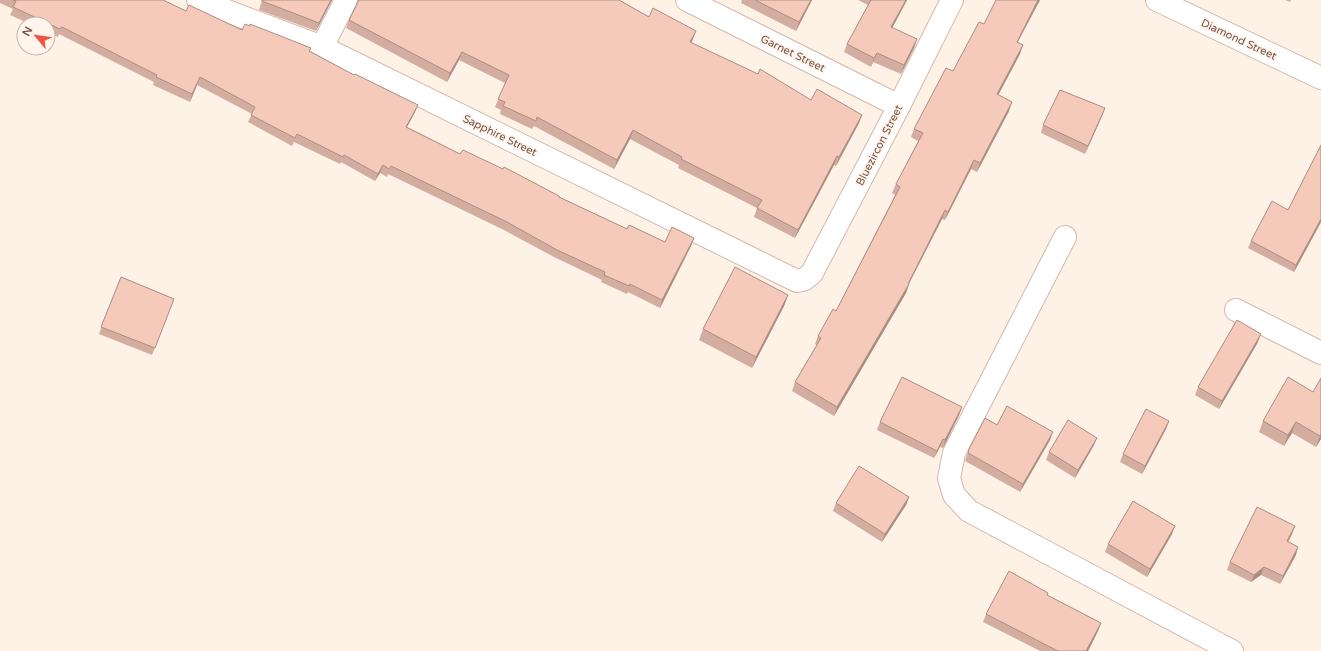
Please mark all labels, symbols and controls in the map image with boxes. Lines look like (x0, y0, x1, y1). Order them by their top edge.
north arrow (16, 16, 56, 56)
street label: Diamond Street (1199, 16, 1279, 63)
text: N (20, 24, 36, 38)
street label: Garnet Street (758, 32, 827, 75)
street label: Bluezircon Street (853, 103, 905, 188)
street label: Sapphire Street (461, 112, 539, 159)

